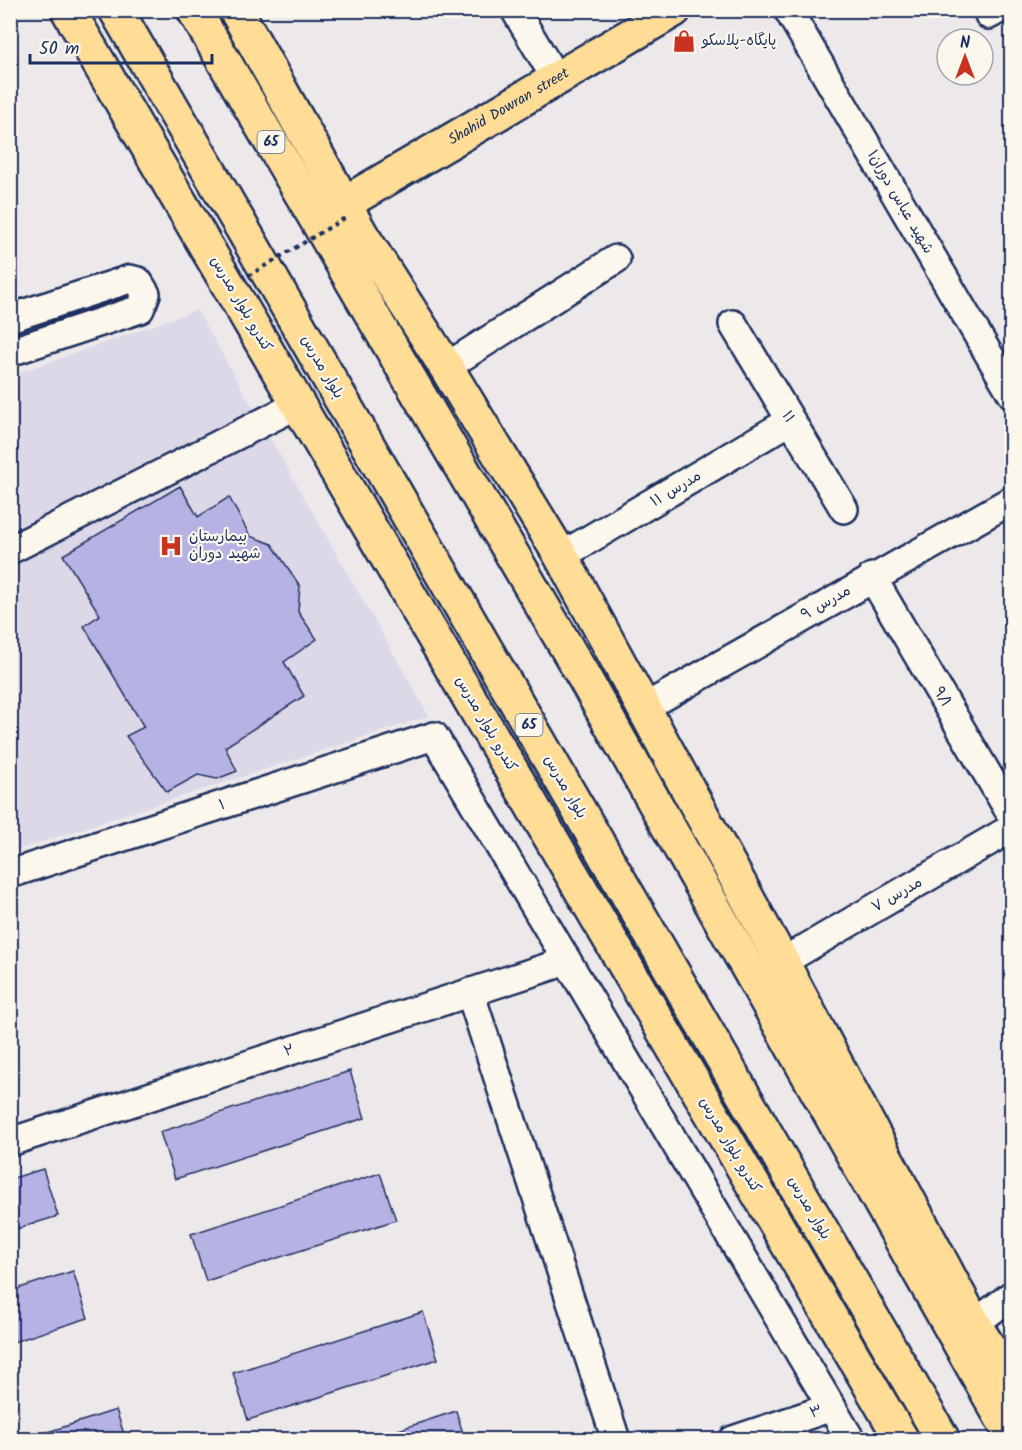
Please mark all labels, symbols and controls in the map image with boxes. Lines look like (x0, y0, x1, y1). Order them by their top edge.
scale bar (30, 27, 212, 65)
north arrow (935, 27, 995, 87)
shop icon: پایگاه-پلاسکو (671, 28, 697, 54)
place label: پایگاه-پلاسکو (701, 29, 776, 53)
text: N (960, 31, 970, 56)
text: 50 m (39, 35, 79, 64)
street label: Shahid Dowran street (444, 62, 574, 152)
road number: 65 (258, 131, 284, 153)
street label: شهید عباس دوران۱ (860, 145, 940, 259)
street label: کندرو بلوار مدرس (204, 251, 278, 357)
street label: بلوار مدرس (294, 331, 350, 403)
street label: ۱۱ (775, 406, 801, 428)
street label: مدرس ۱۱ (646, 464, 706, 514)
place label: بیمارستان شهید دوران (189, 525, 261, 566)
hospital icon: بیمارستان شهید دوران (158, 533, 184, 559)
street label: مدرس ۹ (796, 579, 856, 627)
street label: کندرو بلوار مدرس (449, 671, 523, 777)
street label: ۹/۱ (927, 682, 957, 712)
road number: 65 (516, 714, 542, 736)
street label: بلوار مدرس (537, 751, 593, 823)
street label: ۱ (216, 793, 228, 817)
street label: مدرس ۷ (867, 871, 927, 919)
street label: ۲ (280, 1038, 298, 1064)
street label: کندرو بلوار مدرس (693, 1092, 767, 1198)
street label: بلوار مدرس (781, 1172, 837, 1244)
street label: ۳ (806, 1399, 826, 1425)

